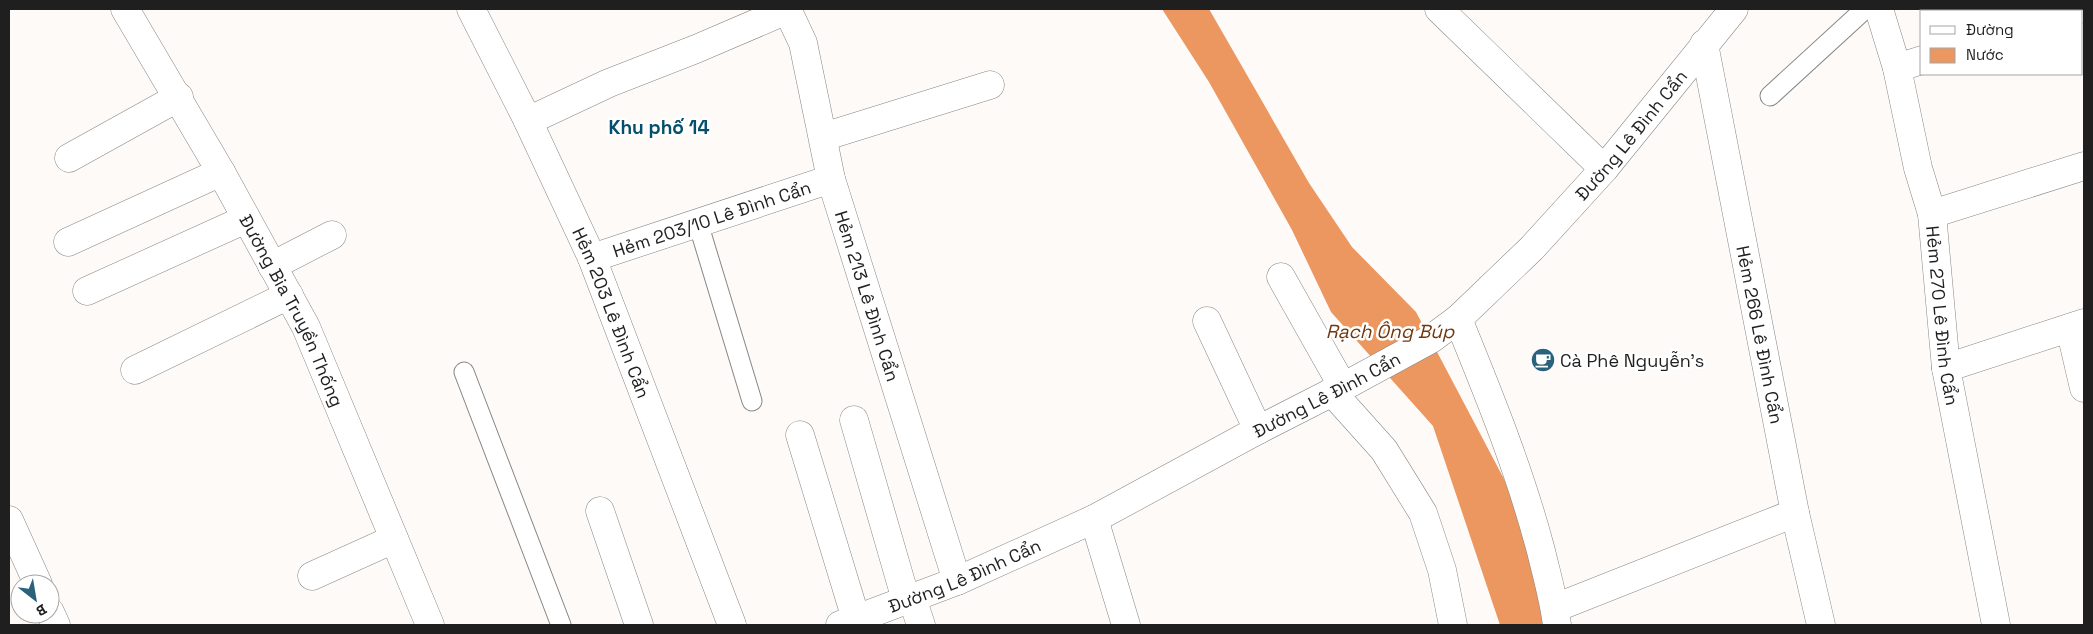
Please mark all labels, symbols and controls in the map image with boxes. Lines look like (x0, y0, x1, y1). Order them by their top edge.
legend (1920, 10, 2083, 75)
text: Đường (1966, 20, 2014, 39)
text: Nước (1966, 45, 2004, 64)
street label: Đường Lê Đình Cẩn (1570, 65, 1692, 205)
district label: Khu phố 14 (609, 115, 709, 140)
street label: Hẻm 203/10 Lê Đình Cẩn (610, 175, 814, 262)
street label: Hẻm 213 Lê Đình Cẩn (830, 208, 905, 384)
street label: Đường Bia Truyền Thống (235, 210, 349, 410)
street label: Hẻm 203 Lê Đình Cẩn (568, 224, 656, 401)
street label: Hẻm 270 Lê Đình Cẩn (1922, 225, 1964, 407)
street label: Hẻm 266 Lê Đình Cẩn (1732, 243, 1789, 426)
water label: Rạch Ông Búp (1326, 319, 1455, 344)
street label: Đường Lê Đình Cẩn (1249, 347, 1404, 442)
cafe icon: Cà Phê Nguyễn's (1530, 347, 1556, 373)
place label: Cà Phê Nguyễn's (1560, 349, 1704, 372)
street label: Đường Lê Đình Cẩn (885, 533, 1044, 617)
north arrow (10, 574, 60, 624)
text: B (33, 600, 50, 620)

